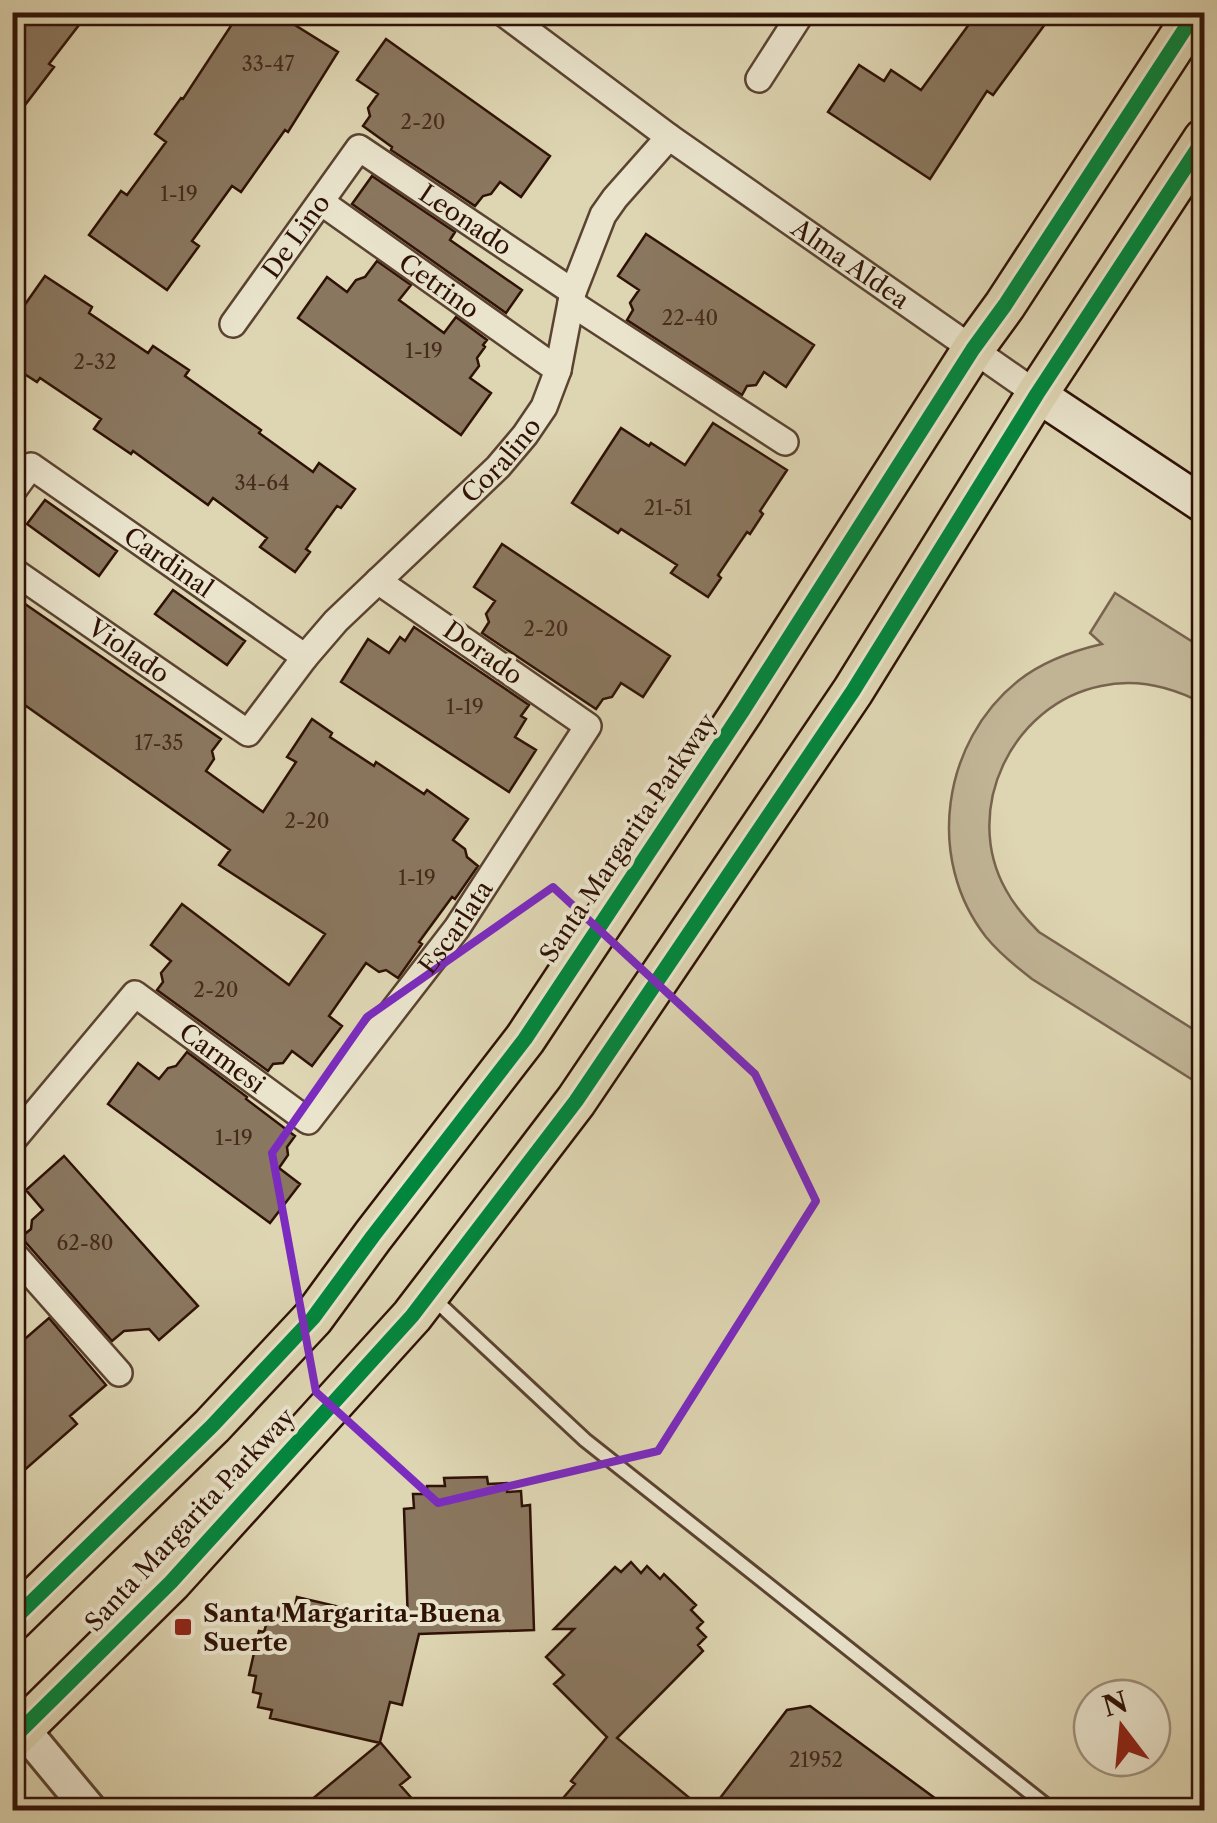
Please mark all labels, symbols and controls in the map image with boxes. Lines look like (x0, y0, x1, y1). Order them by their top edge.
house number: 33-47 (242, 52, 294, 76)
house number: 2-20 (401, 110, 445, 134)
street label: Leonado (413, 178, 518, 262)
house number: 1-19 (160, 182, 198, 206)
street label: De Lino (255, 188, 336, 284)
street label: Alma Aldea (785, 211, 916, 316)
street label: Cetrino (393, 247, 485, 325)
house number: 22-40 (662, 306, 718, 330)
house number: 1-19 (405, 339, 443, 363)
house number: 2-32 (73, 350, 117, 374)
street label: Coralino (455, 412, 548, 509)
house number: 34-64 (235, 471, 289, 495)
house number: 21-51 (644, 496, 693, 520)
street label: Cardinal (118, 520, 219, 604)
street label: Violado (81, 611, 176, 690)
street label: Dorado (437, 615, 529, 691)
house number: 2-20 (524, 617, 568, 641)
house number: 1-19 (446, 695, 484, 719)
street label: Santa Margarita Parkway (533, 707, 724, 968)
house number: 17-35 (135, 731, 183, 755)
house number: 2-20 (285, 809, 329, 833)
house number: 1-19 (398, 866, 436, 890)
street label: Escarlata (412, 874, 500, 980)
house number: 2-20 (194, 978, 238, 1002)
street label: Carmesi (173, 1016, 272, 1100)
house number: 1-19 (215, 1126, 253, 1150)
house number: 62-80 (57, 1231, 113, 1255)
street label: Santa Margarita Parkway (78, 1401, 302, 1638)
place label: Santa Margarita-Buena Suerte (203, 1598, 501, 1658)
marker: Santa Margarita-Buena Suerte (172, 1616, 194, 1638)
north arrow (1072, 1678, 1172, 1778)
text: N (1099, 1684, 1131, 1724)
house number: 21952 (789, 1748, 843, 1772)

